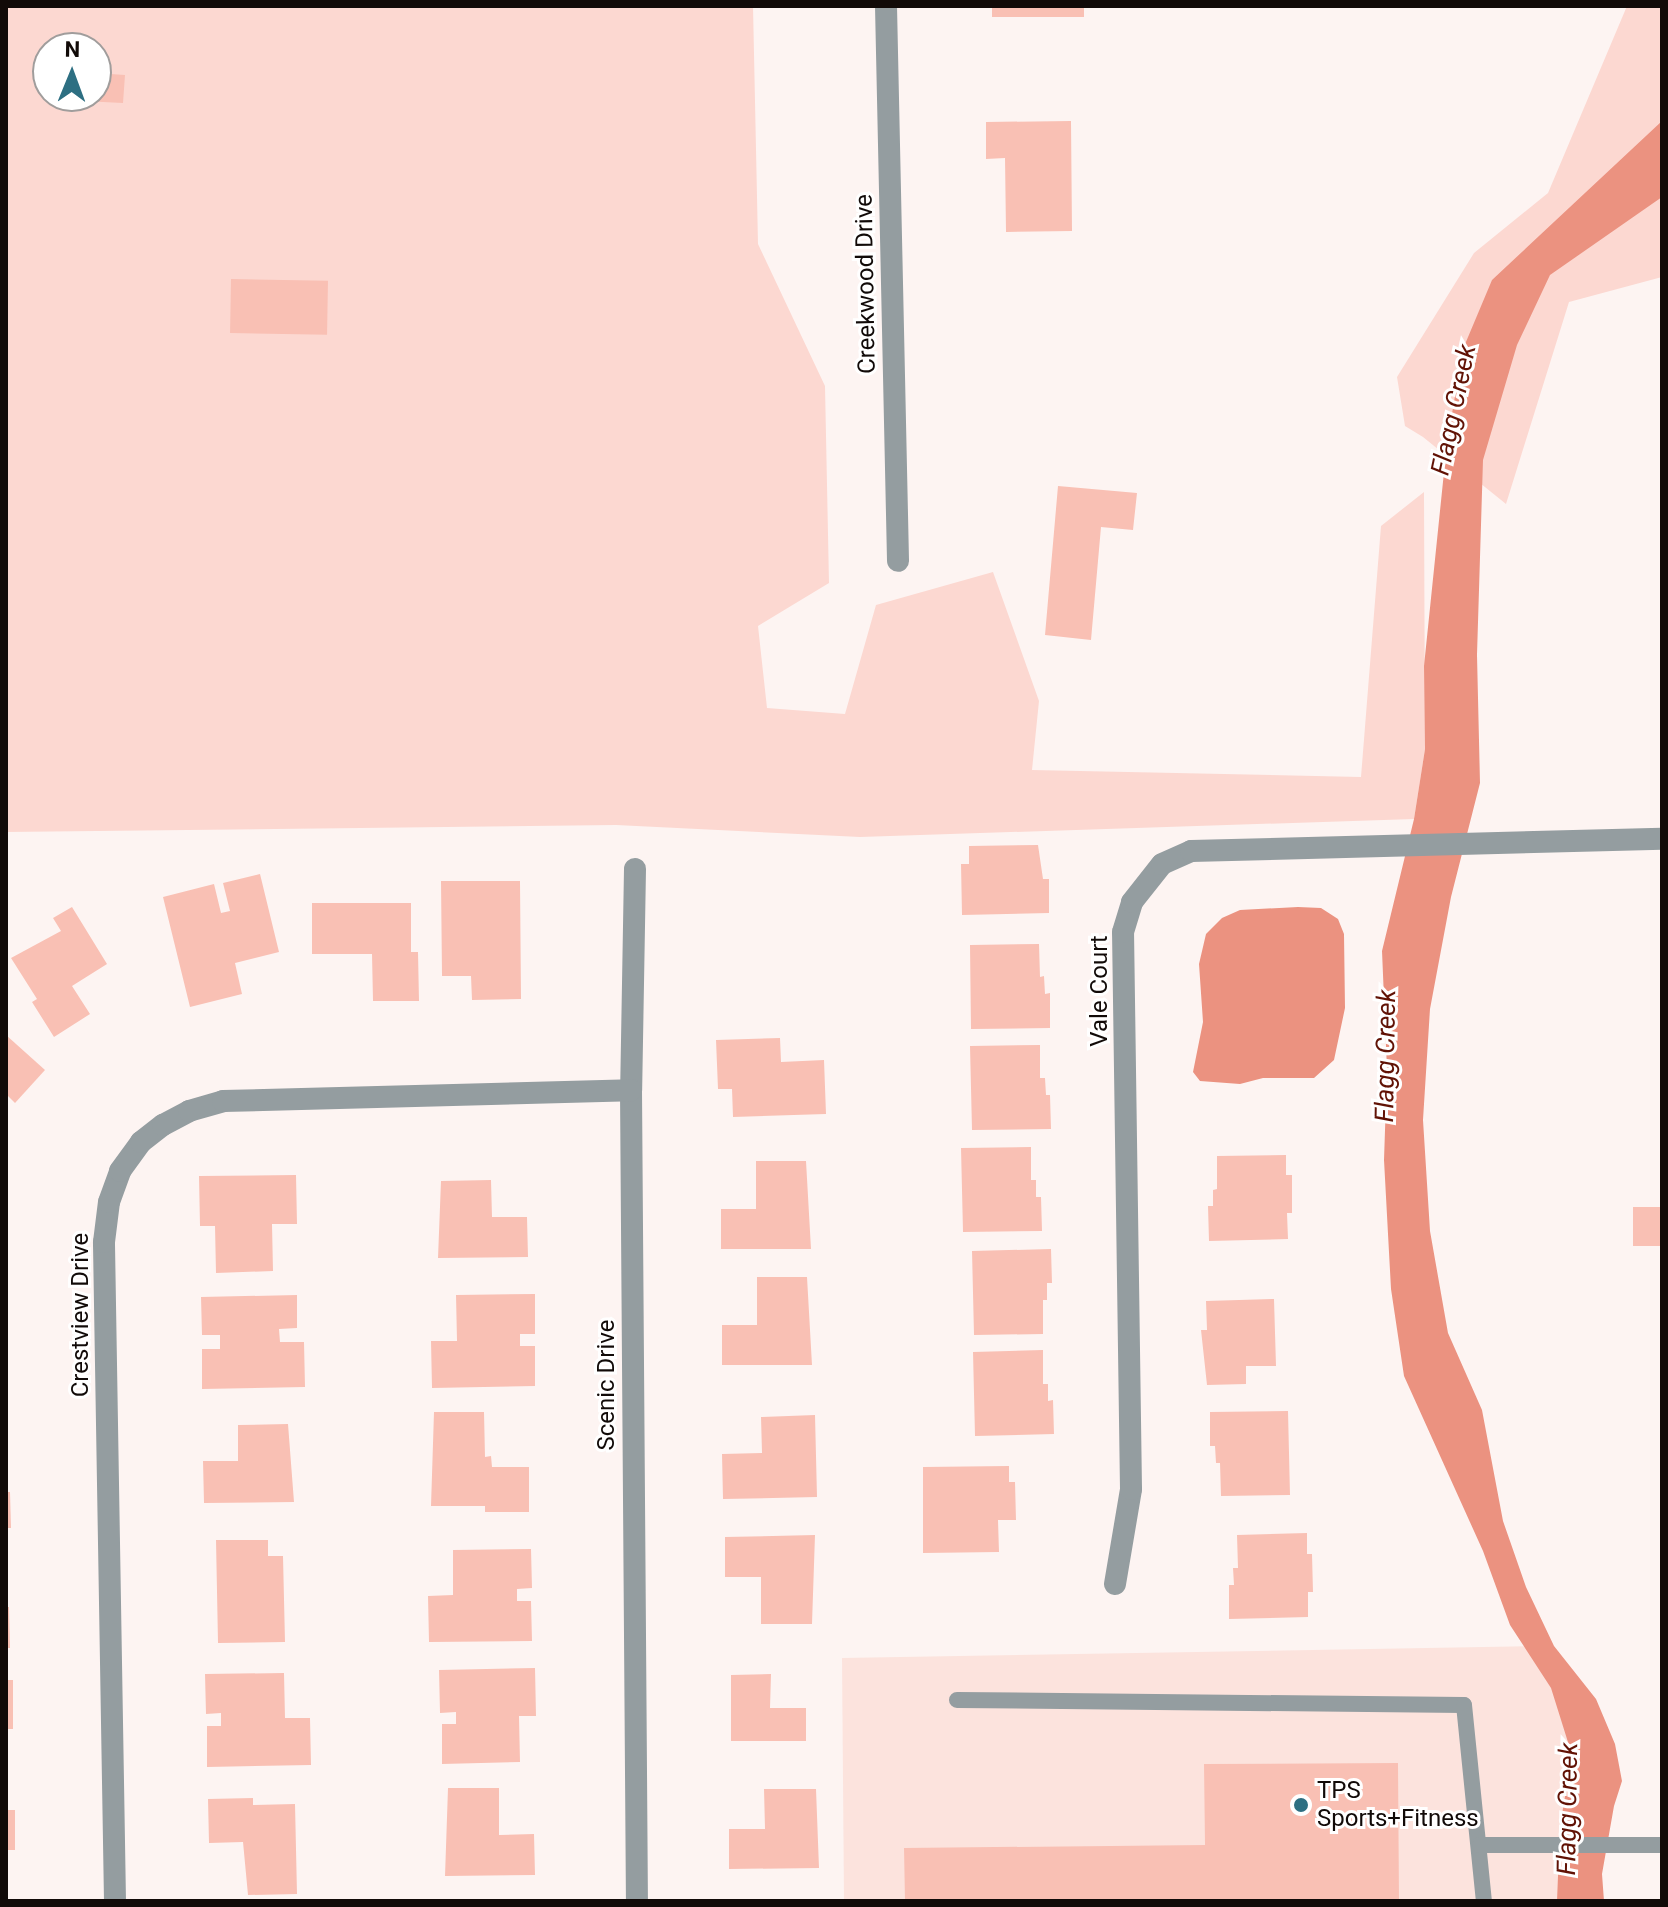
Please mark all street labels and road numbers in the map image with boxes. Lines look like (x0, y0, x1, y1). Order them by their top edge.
street label: Creekwood Drive (850, 194, 882, 374)
street label: Vale Court (1086, 935, 1114, 1047)
street label: Crestview Drive (67, 1233, 95, 1397)
street label: Scenic Drive (593, 1319, 621, 1451)

